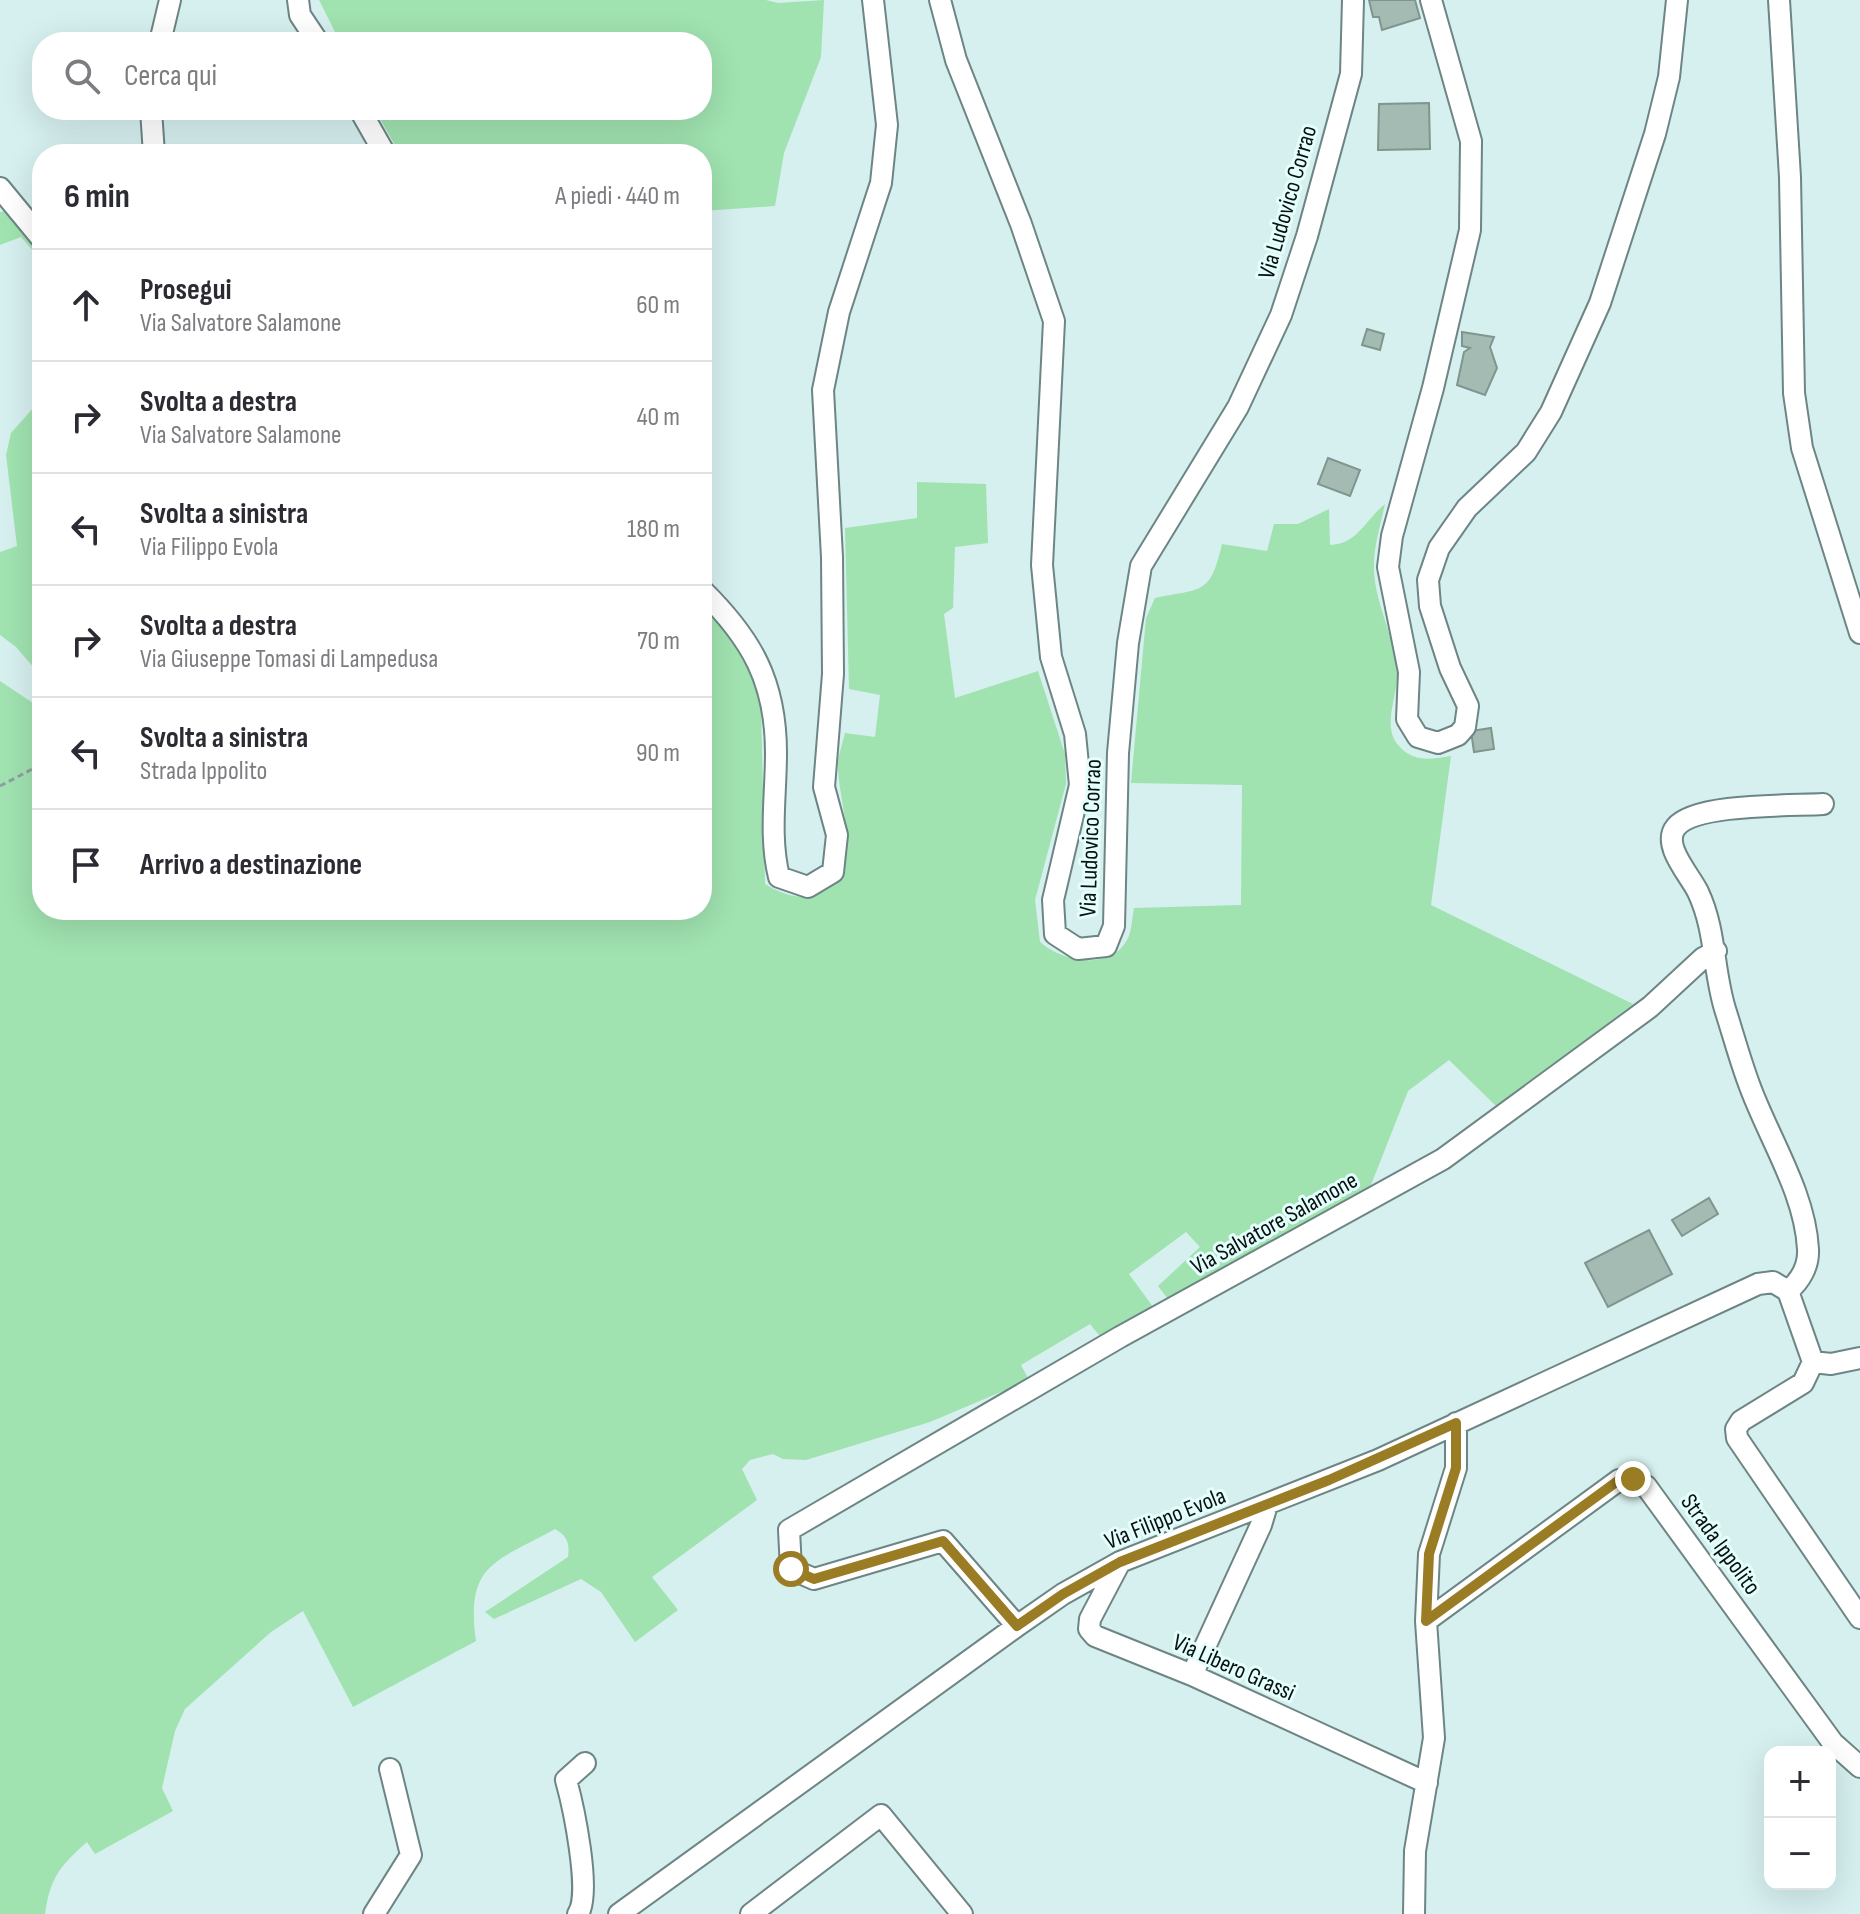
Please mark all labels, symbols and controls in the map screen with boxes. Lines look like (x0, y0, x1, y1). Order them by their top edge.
search box (32, 32, 712, 120)
icon: search (60, 54, 104, 98)
text: Cerca qui (124, 58, 217, 94)
street label: Via Ludovico Corrao (1252, 122, 1323, 282)
text: 6 min (64, 176, 130, 217)
text: A piedi · 440 m (555, 181, 680, 212)
text: Prosegui (140, 272, 232, 308)
icon: ahead (64, 283, 108, 327)
text: 60 m (636, 290, 680, 321)
text: Via Salvatore Salamone (140, 308, 342, 339)
text: Svolta a destra (140, 384, 297, 420)
icon: right (64, 395, 108, 439)
text: 40 m (637, 402, 680, 433)
text: Via Salvatore Salamone (140, 420, 342, 451)
text: Svolta a sinistra (140, 496, 308, 532)
icon: left (64, 507, 108, 551)
text: 180 m (627, 514, 680, 545)
text: Via Filippo Evola (140, 532, 279, 563)
text: Svolta a destra (140, 608, 297, 644)
icon: right (64, 619, 108, 663)
text: 70 m (637, 626, 680, 657)
text: Via Giuseppe Tomasi di Lampedusa (140, 644, 438, 675)
text: Svolta a sinistra (140, 720, 308, 756)
icon: left (64, 731, 108, 775)
text: 90 m (636, 738, 680, 769)
text: Strada Ippolito (140, 756, 267, 787)
street label: Via Ludovico Corrao (1073, 759, 1108, 917)
icon: arrive (64, 843, 108, 887)
text: Arrivo a destinazione (140, 847, 362, 883)
street label: Via Salvatore Salamone (1186, 1166, 1363, 1281)
route end (1615, 1461, 1651, 1497)
street label: Via Filippo Evola (1100, 1481, 1230, 1556)
street label: Strada Ippolito (1674, 1488, 1767, 1600)
route start (773, 1551, 809, 1587)
street label: Via Libero Grassi (1168, 1628, 1299, 1707)
map controls (1764, 1746, 1836, 1890)
button: + (1764, 1746, 1836, 1818)
button: − (1764, 1818, 1836, 1890)

